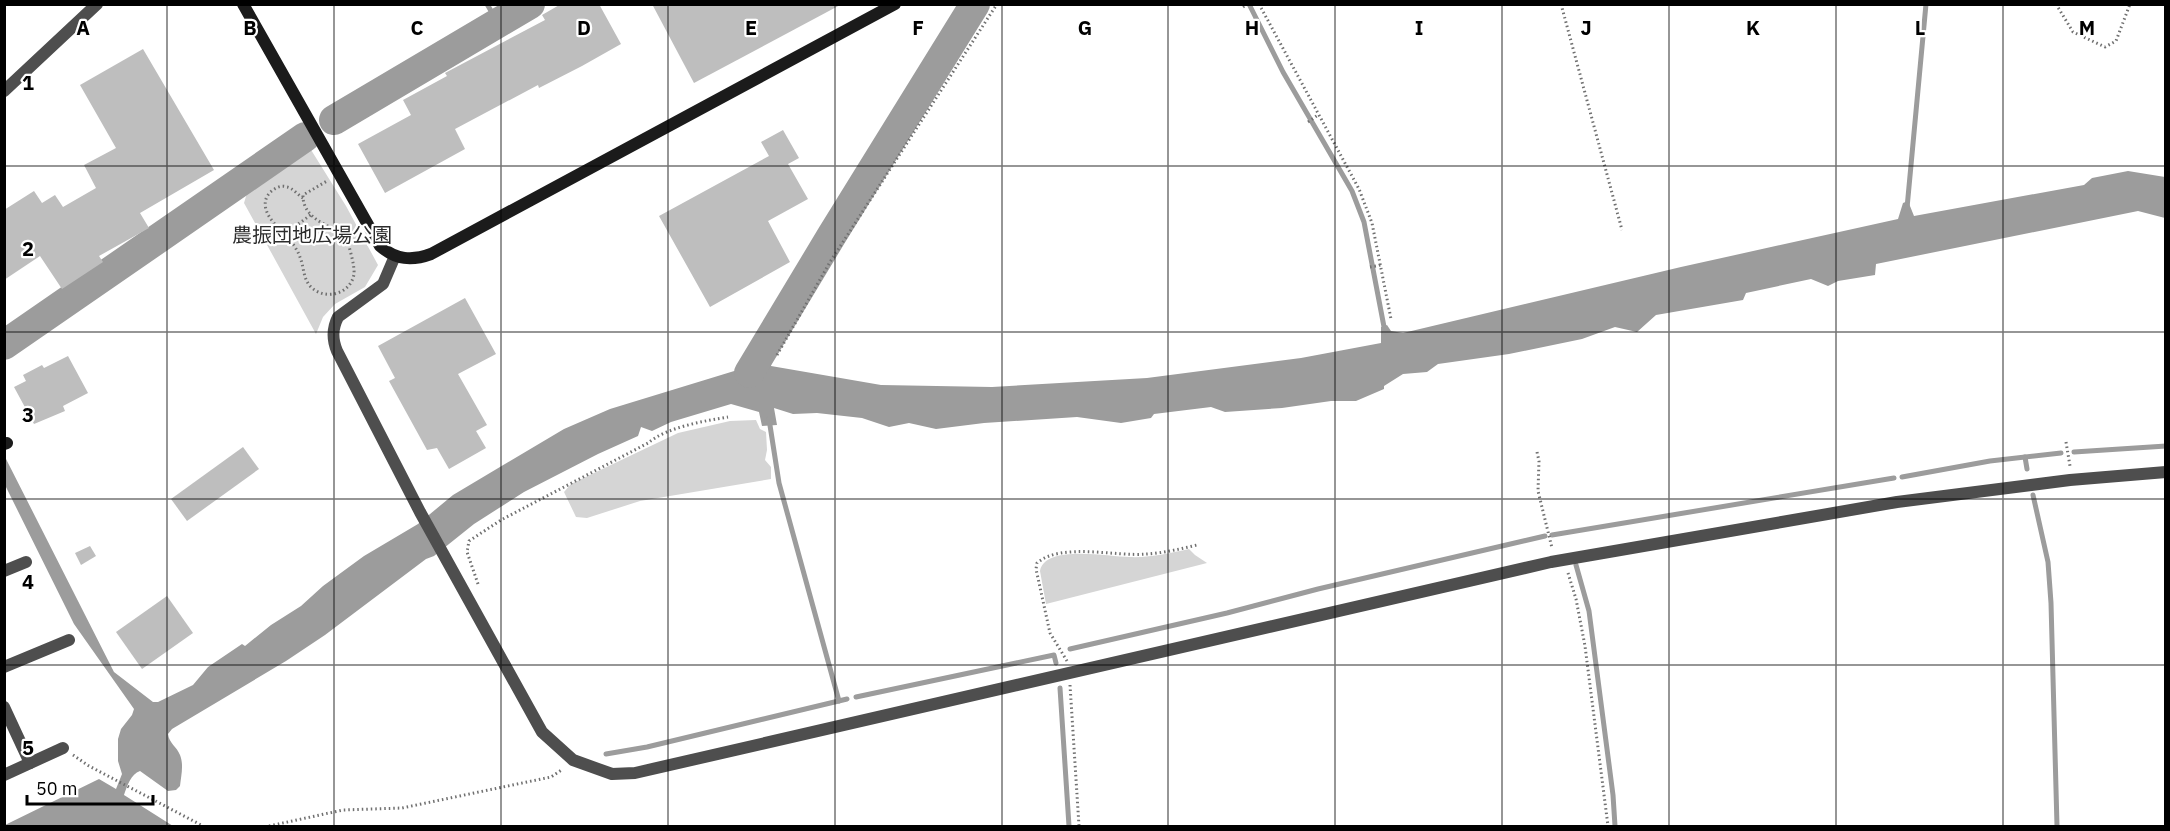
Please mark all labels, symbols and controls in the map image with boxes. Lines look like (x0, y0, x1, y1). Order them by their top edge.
text: A (76, 14, 90, 41)
text: B (243, 14, 257, 41)
text: C (410, 14, 424, 41)
text: D (577, 14, 591, 41)
text: E (745, 14, 757, 41)
text: F (912, 14, 924, 41)
text: G (1078, 14, 1092, 41)
text: H (1245, 14, 1259, 41)
text: I (1415, 14, 1423, 41)
text: J (1580, 14, 1592, 41)
text: K (1746, 14, 1760, 41)
text: L (1915, 14, 1925, 41)
text: M (2079, 14, 2095, 41)
text: 1 (22, 69, 34, 96)
park label: 農振団地広場公園 (232, 221, 392, 248)
text: 2 (22, 235, 34, 262)
text: 3 (22, 401, 34, 428)
text: 4 (22, 568, 34, 595)
text: 5 (22, 734, 34, 761)
scale bar (27, 768, 153, 806)
text: 50 m (36, 777, 78, 800)

